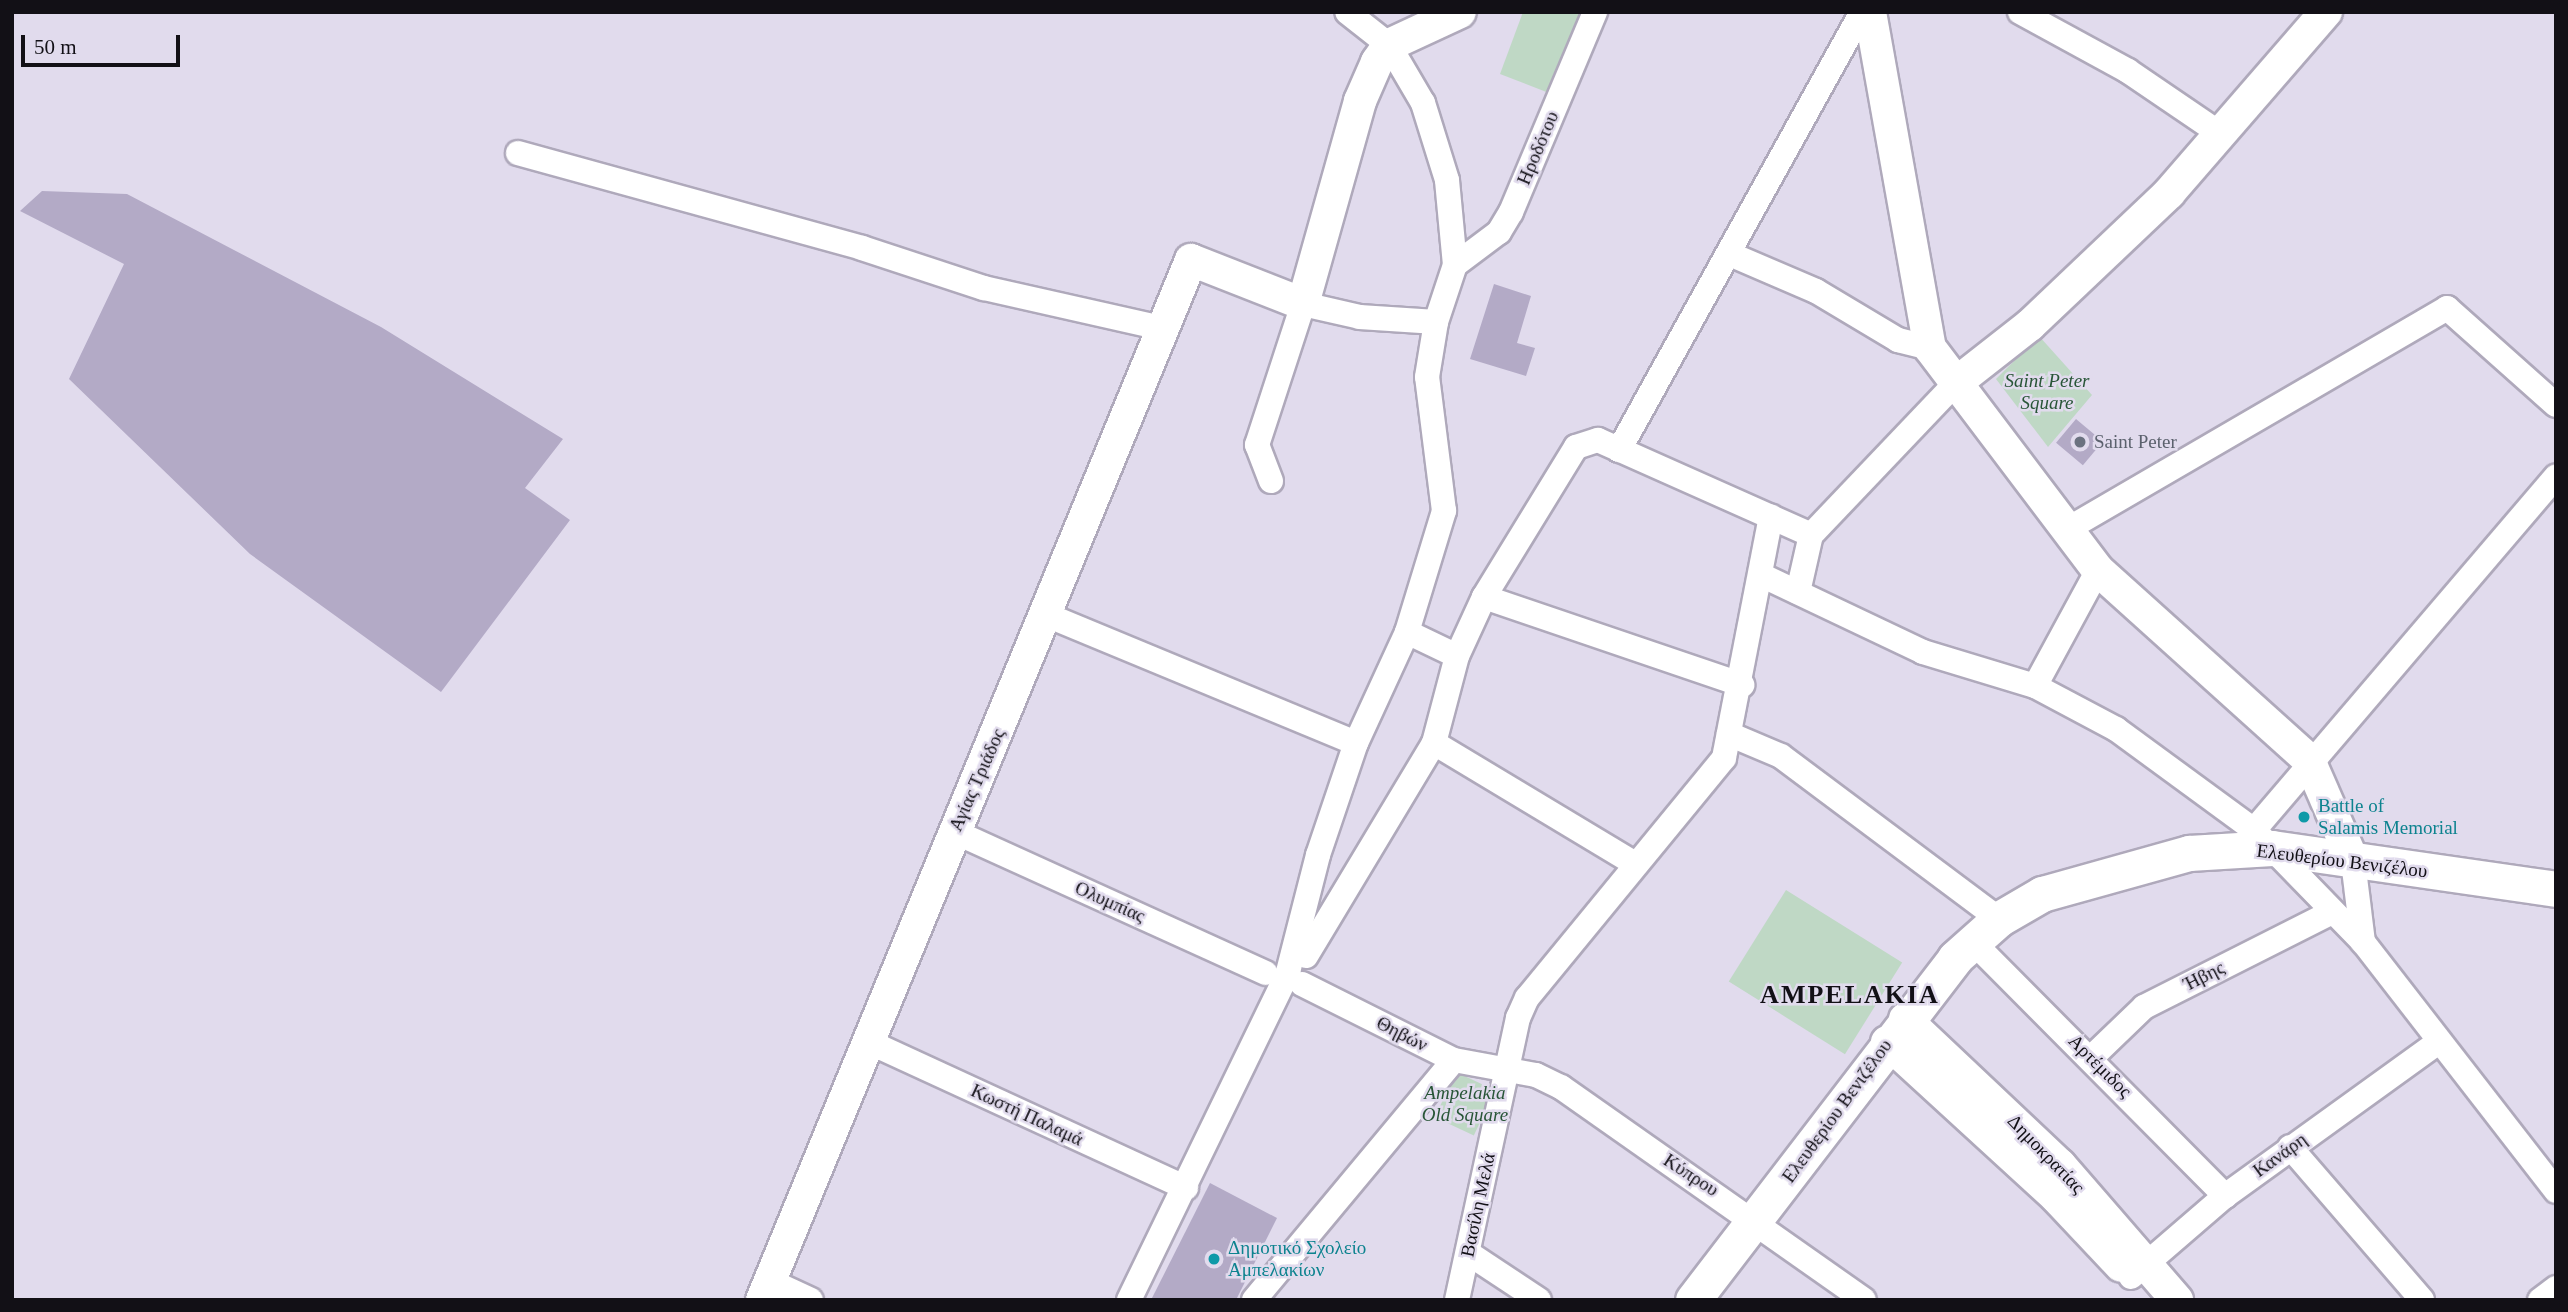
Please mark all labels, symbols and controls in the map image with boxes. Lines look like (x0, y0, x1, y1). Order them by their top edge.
scale bar (24, 21, 184, 65)
text: 50 m (34, 35, 77, 59)
street label: Ηροδότου (1512, 108, 1564, 188)
park label: Saint Peter Square (2005, 370, 2089, 414)
place label: Saint Peter (2094, 431, 2177, 453)
marker: Saint Peter (2072, 434, 2088, 450)
street label: Αγίας Τριάδος (944, 725, 1010, 835)
place label: Battle of Salamis Memorial (2318, 795, 2458, 839)
marker: Battle of Salamis Memorial (2296, 809, 2312, 825)
street label: Ελευθερίου Βενιζέλου (2255, 839, 2429, 883)
street label: Ολυμπίας (1071, 876, 1149, 928)
street label: Ήβης (2180, 956, 2228, 996)
district label: AMPELAKIA (1761, 979, 1939, 1011)
street label: Θηβών (1373, 1011, 1431, 1057)
street label: Αρτέμιδος (2064, 1030, 2136, 1102)
street label: Ελευθερίου Βενιζέλου (1777, 1035, 1897, 1187)
street label: Κωστή Παλαμά (967, 1079, 1087, 1151)
park label: Ampelakia Old Square (1422, 1082, 1508, 1126)
street label: Δημοκρατίας (2003, 1110, 2089, 1198)
street label: Κανάρη (2249, 1128, 2311, 1182)
street label: Κύπρου (1659, 1149, 1723, 1201)
street label: Βασίλη Μελά (1456, 1151, 1500, 1259)
place label: Δημοτικό Σχολείο Αμπελακίων (1228, 1237, 1366, 1281)
marker: Δημοτικό Σχολείο Αμπελακίων (1206, 1251, 1222, 1267)

